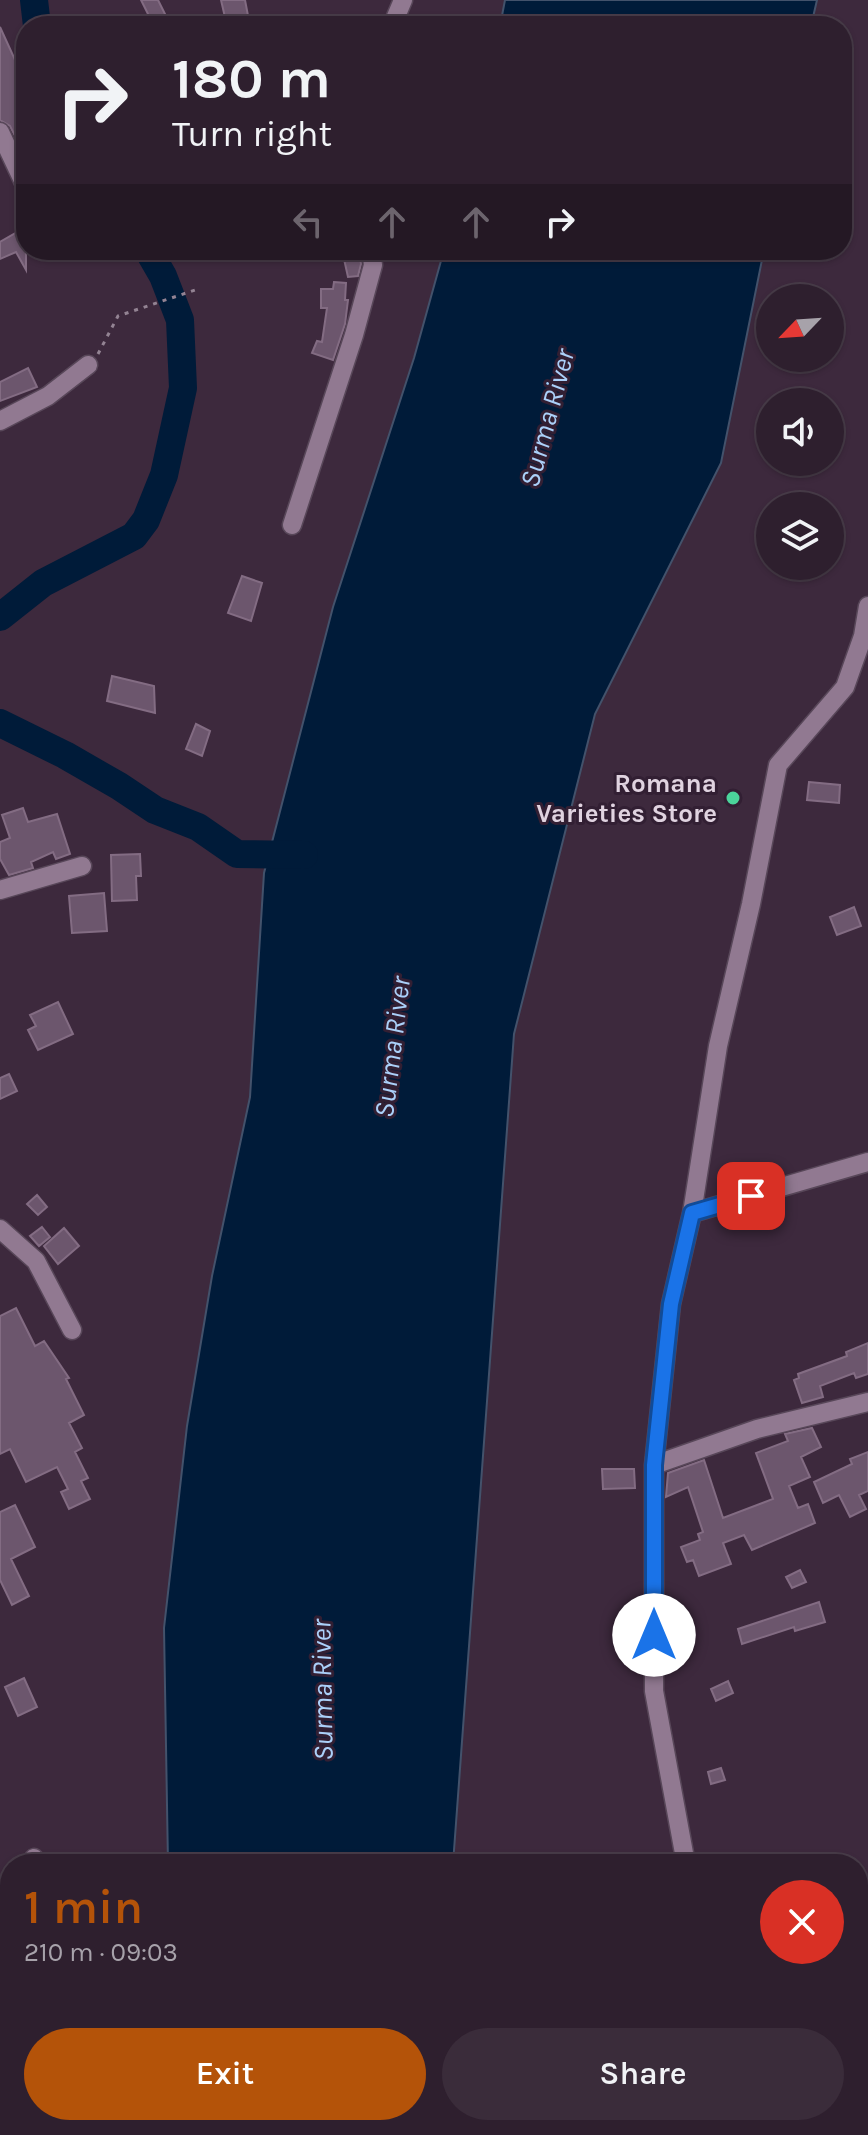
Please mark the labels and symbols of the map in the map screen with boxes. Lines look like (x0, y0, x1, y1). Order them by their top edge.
north arrow (756, 284, 844, 372)
water label: Surma River (513, 344, 582, 491)
place label: Romana Varieties Store (536, 768, 717, 829)
marker: Romana Varieties Store (724, 789, 742, 807)
water label: Surma River (367, 973, 417, 1119)
pin (717, 1162, 785, 1230)
position arrow (612, 1593, 696, 1677)
water label: Surma River (304, 1617, 340, 1761)

